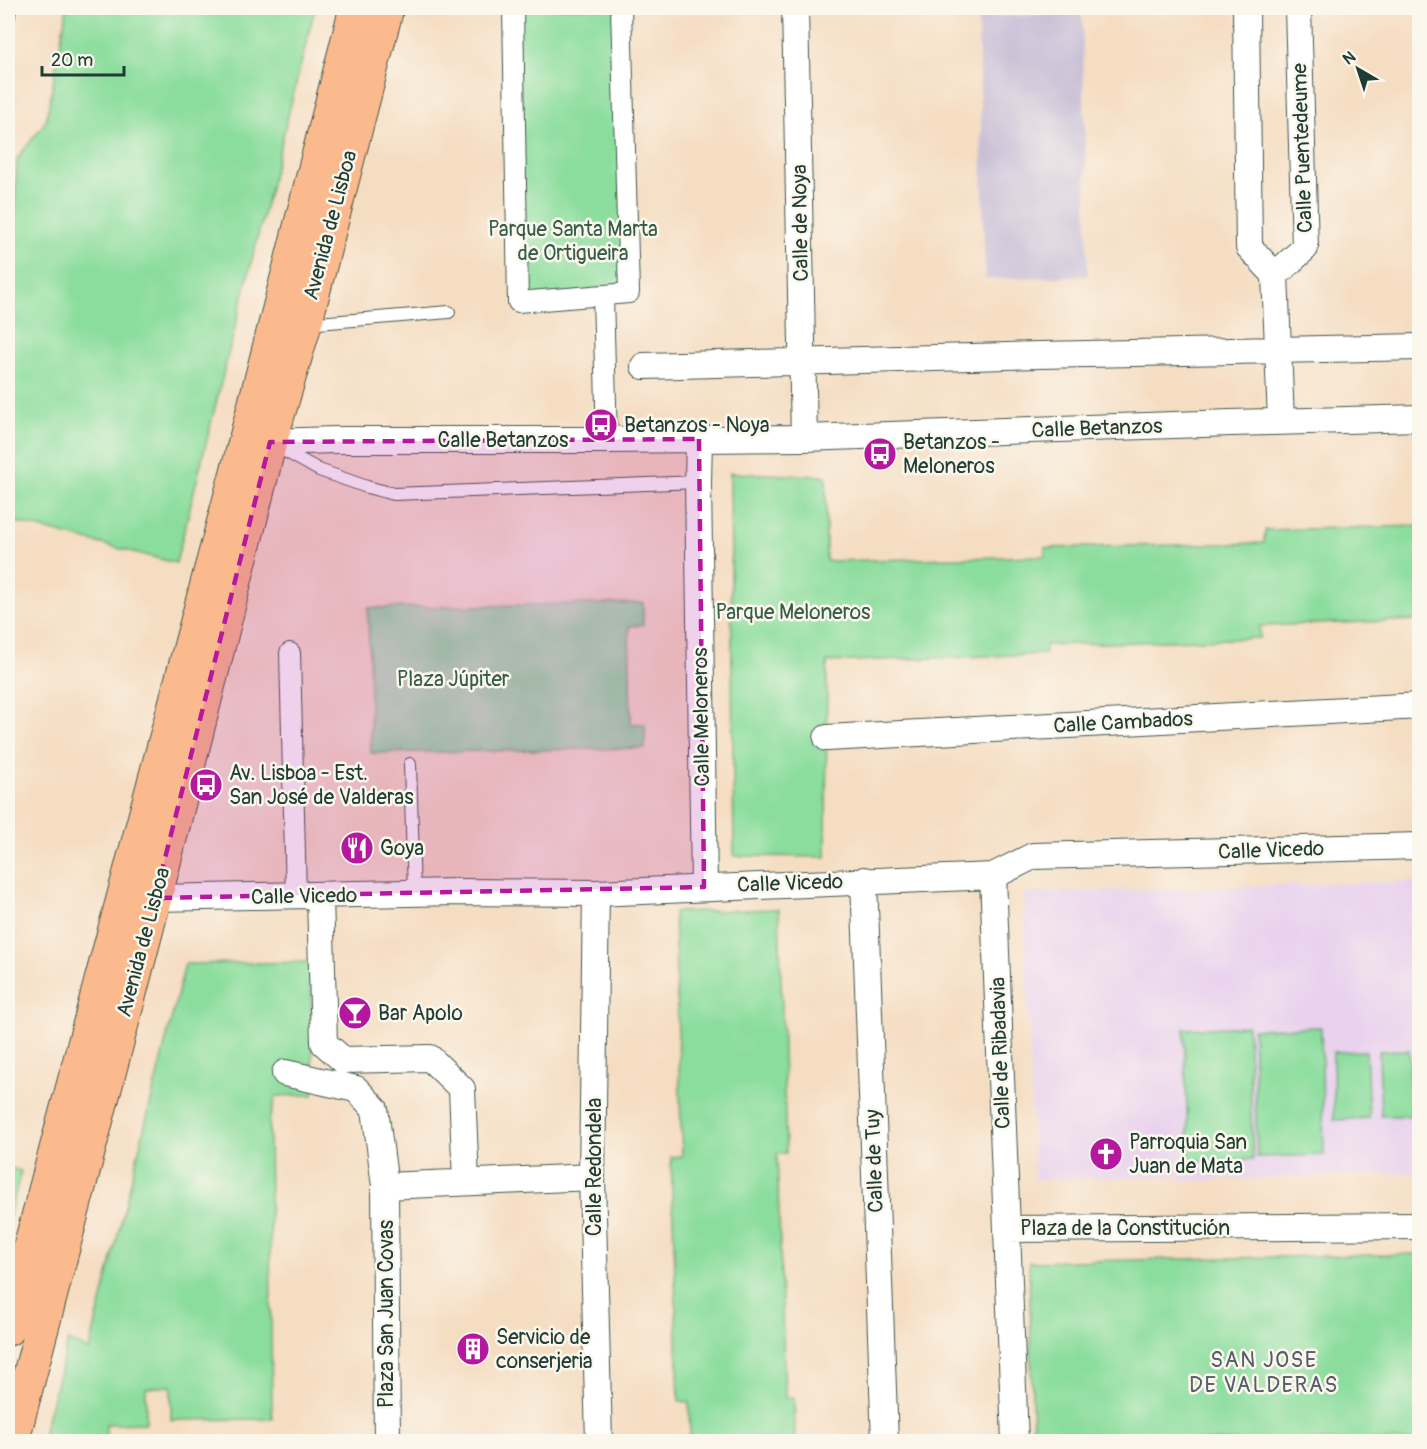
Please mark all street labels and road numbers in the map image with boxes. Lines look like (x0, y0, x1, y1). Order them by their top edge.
street label: Calle Puentedeume (1286, 62, 1319, 233)
street label: Avenida de Lisboa (298, 147, 363, 303)
street label: Calle de Noya (786, 164, 815, 282)
street label: Calle Betanzos (1031, 413, 1164, 444)
street label: Calle Betanzos (438, 427, 569, 454)
street label: Calle Meloneros (687, 647, 716, 787)
street label: Calle Cambados (1053, 705, 1194, 740)
street label: Calle Vicedo (1218, 835, 1325, 866)
street label: Avenida de Lisboa (111, 864, 176, 1020)
street label: Calle Vicedo (737, 868, 844, 899)
street label: Calle Vicedo (251, 882, 357, 911)
street label: Calle de Ribadavia (984, 977, 1017, 1129)
street label: Calle Redondela (581, 1098, 608, 1236)
street label: Calle de Tuy (859, 1109, 890, 1213)
street label: Plaza de la Constitución (1020, 1215, 1230, 1242)
street label: Plaza San Juan Covas (373, 1219, 400, 1408)

